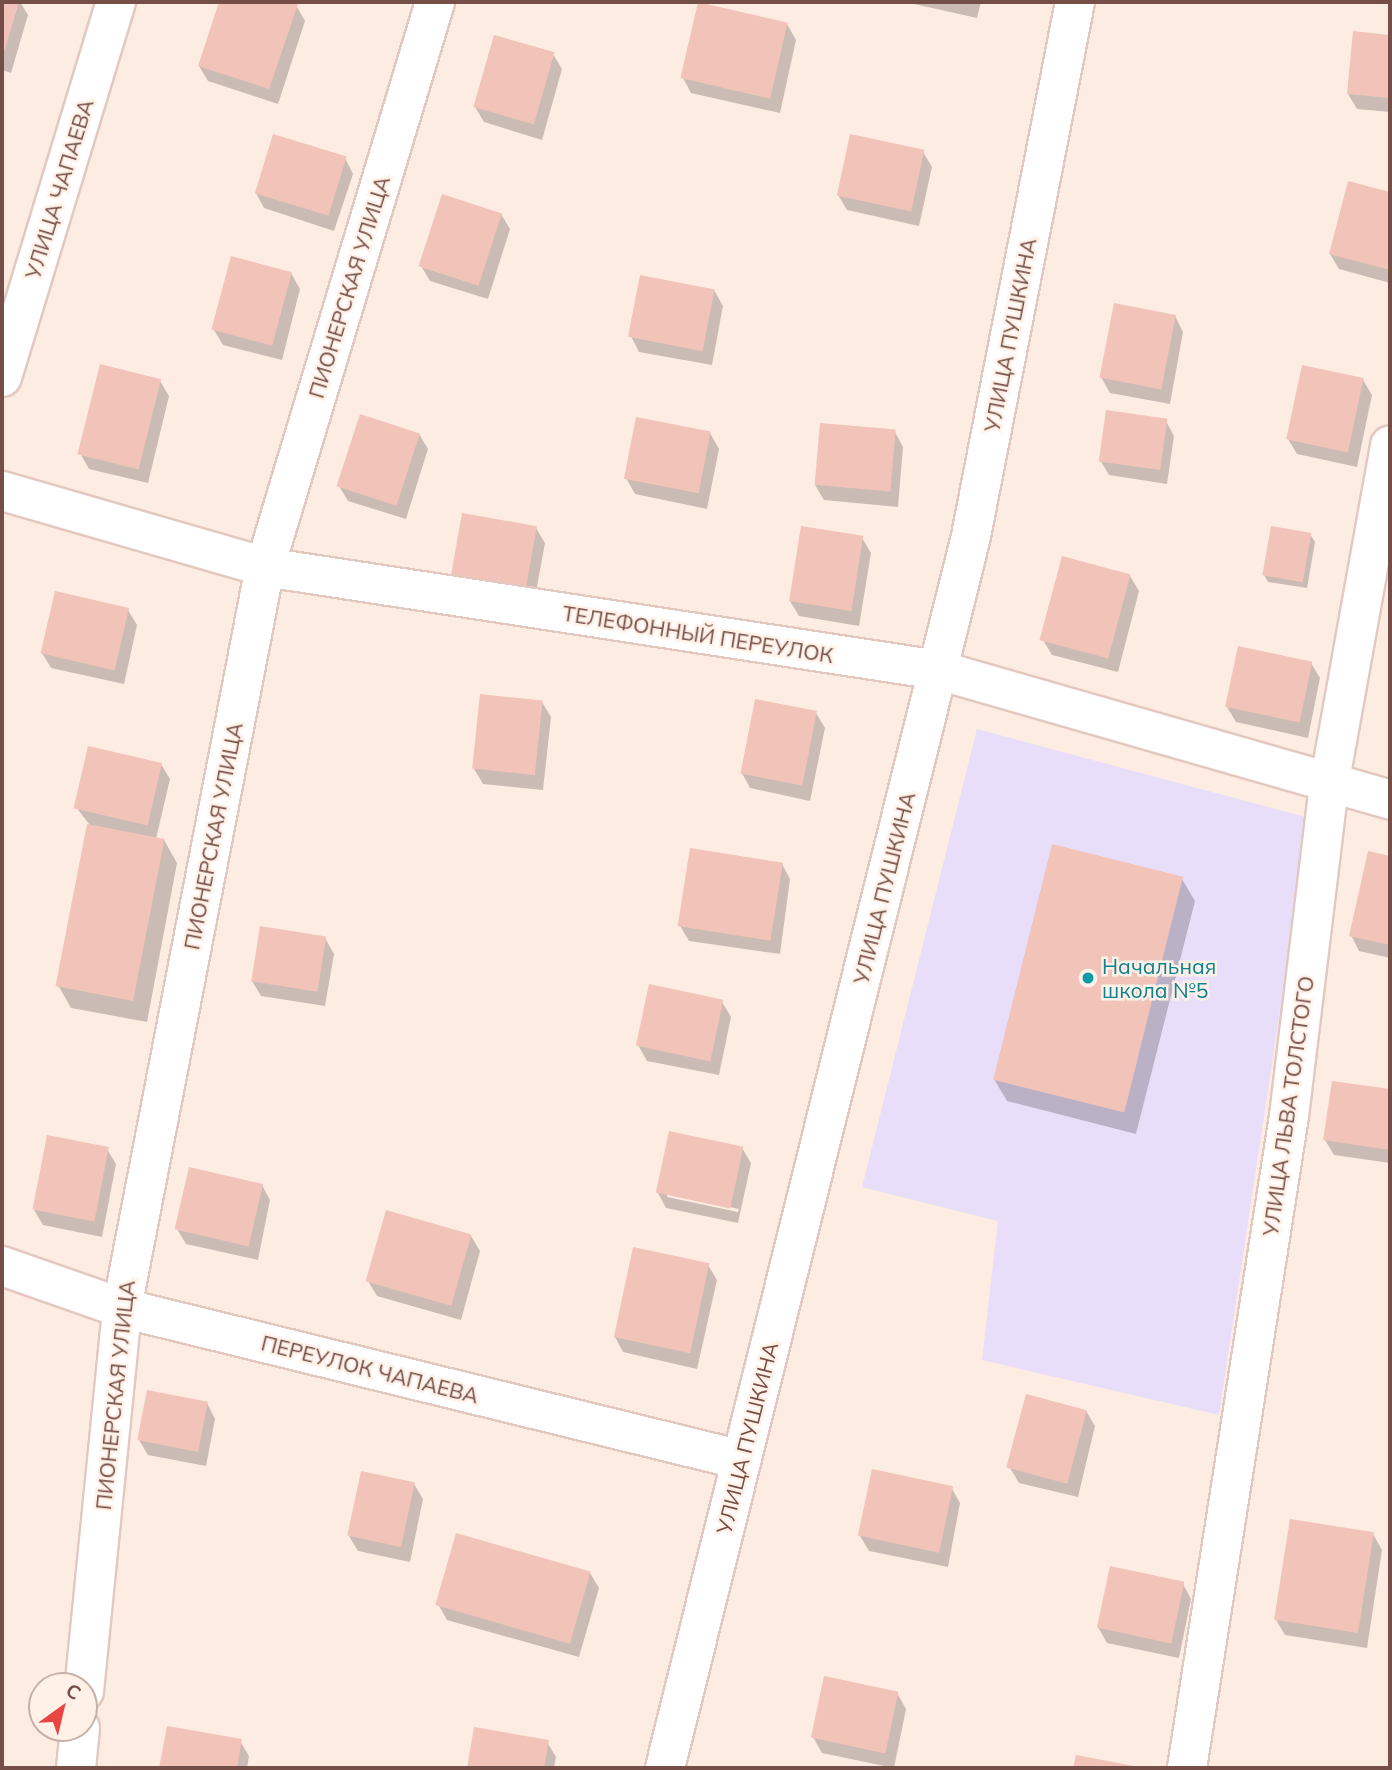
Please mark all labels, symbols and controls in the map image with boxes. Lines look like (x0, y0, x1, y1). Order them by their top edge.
street label: УЛИЦА ЧАПАЕВА (20, 96, 98, 282)
street label: ПИОНЕРСКАЯ УЛИЦА (303, 173, 395, 401)
street label: УЛИЦА ПУШКИНА (979, 236, 1041, 434)
street label: ТЕЛЕФОННЫЙ ПЕРЕУЛОК (561, 600, 835, 668)
street label: ПИОНЕРСКАЯ УЛИЦА (179, 720, 247, 952)
street label: УЛИЦА ПУШКИНА (848, 789, 920, 987)
place label: Начальная школа №5 (1102, 953, 1216, 1003)
marker: Начальная школа №5 (1080, 970, 1096, 986)
street label: УЛИЦА ЛЬВА ТОЛСТОГО (1257, 974, 1319, 1238)
street label: ПИОНЕРСКАЯ УЛИЦА (90, 1279, 140, 1511)
street label: ПЕРЕУЛОК ЧАПАЕВА (259, 1330, 481, 1408)
street label: УЛИЦА ПУШКИНА (711, 1339, 783, 1537)
north arrow (28, 1672, 98, 1742)
text: С (62, 1678, 86, 1705)

